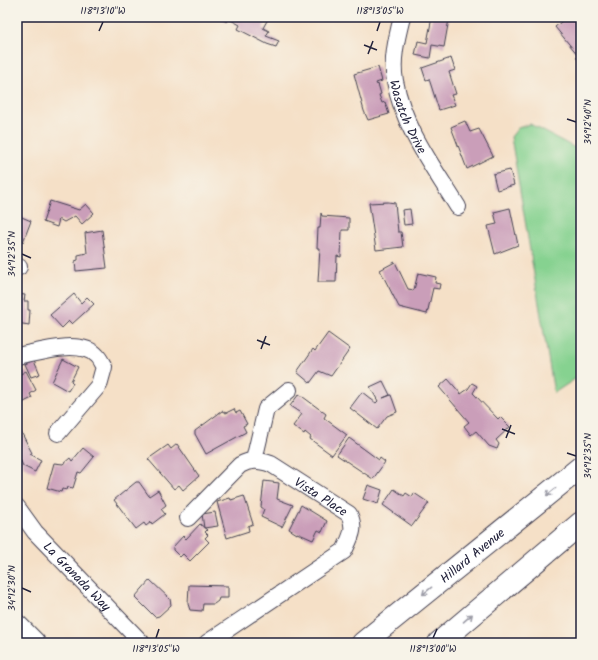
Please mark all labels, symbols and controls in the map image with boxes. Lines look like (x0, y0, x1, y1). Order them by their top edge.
text: 118°13'10"W (80, 3, 126, 19)
text: 118°13'05"W (356, 3, 404, 19)
street label: Wasatch Drive (383, 78, 432, 158)
text: 34°12'40"N (580, 99, 596, 145)
text: 34°12'35"N (4, 231, 20, 277)
text: 34°12'35"N (580, 433, 596, 479)
street label: Vista Place (290, 472, 351, 523)
one-way arrow (545, 487, 556, 496)
street label: Hillard Avenue (436, 523, 510, 589)
street label: La Granada Way (38, 537, 116, 617)
text: 34°12'30"N (4, 565, 20, 611)
one-way arrow (422, 586, 433, 595)
one-way arrow (463, 613, 474, 622)
text: 118°13'05"W (132, 641, 180, 657)
text: 118°13'00"W (409, 641, 457, 657)

